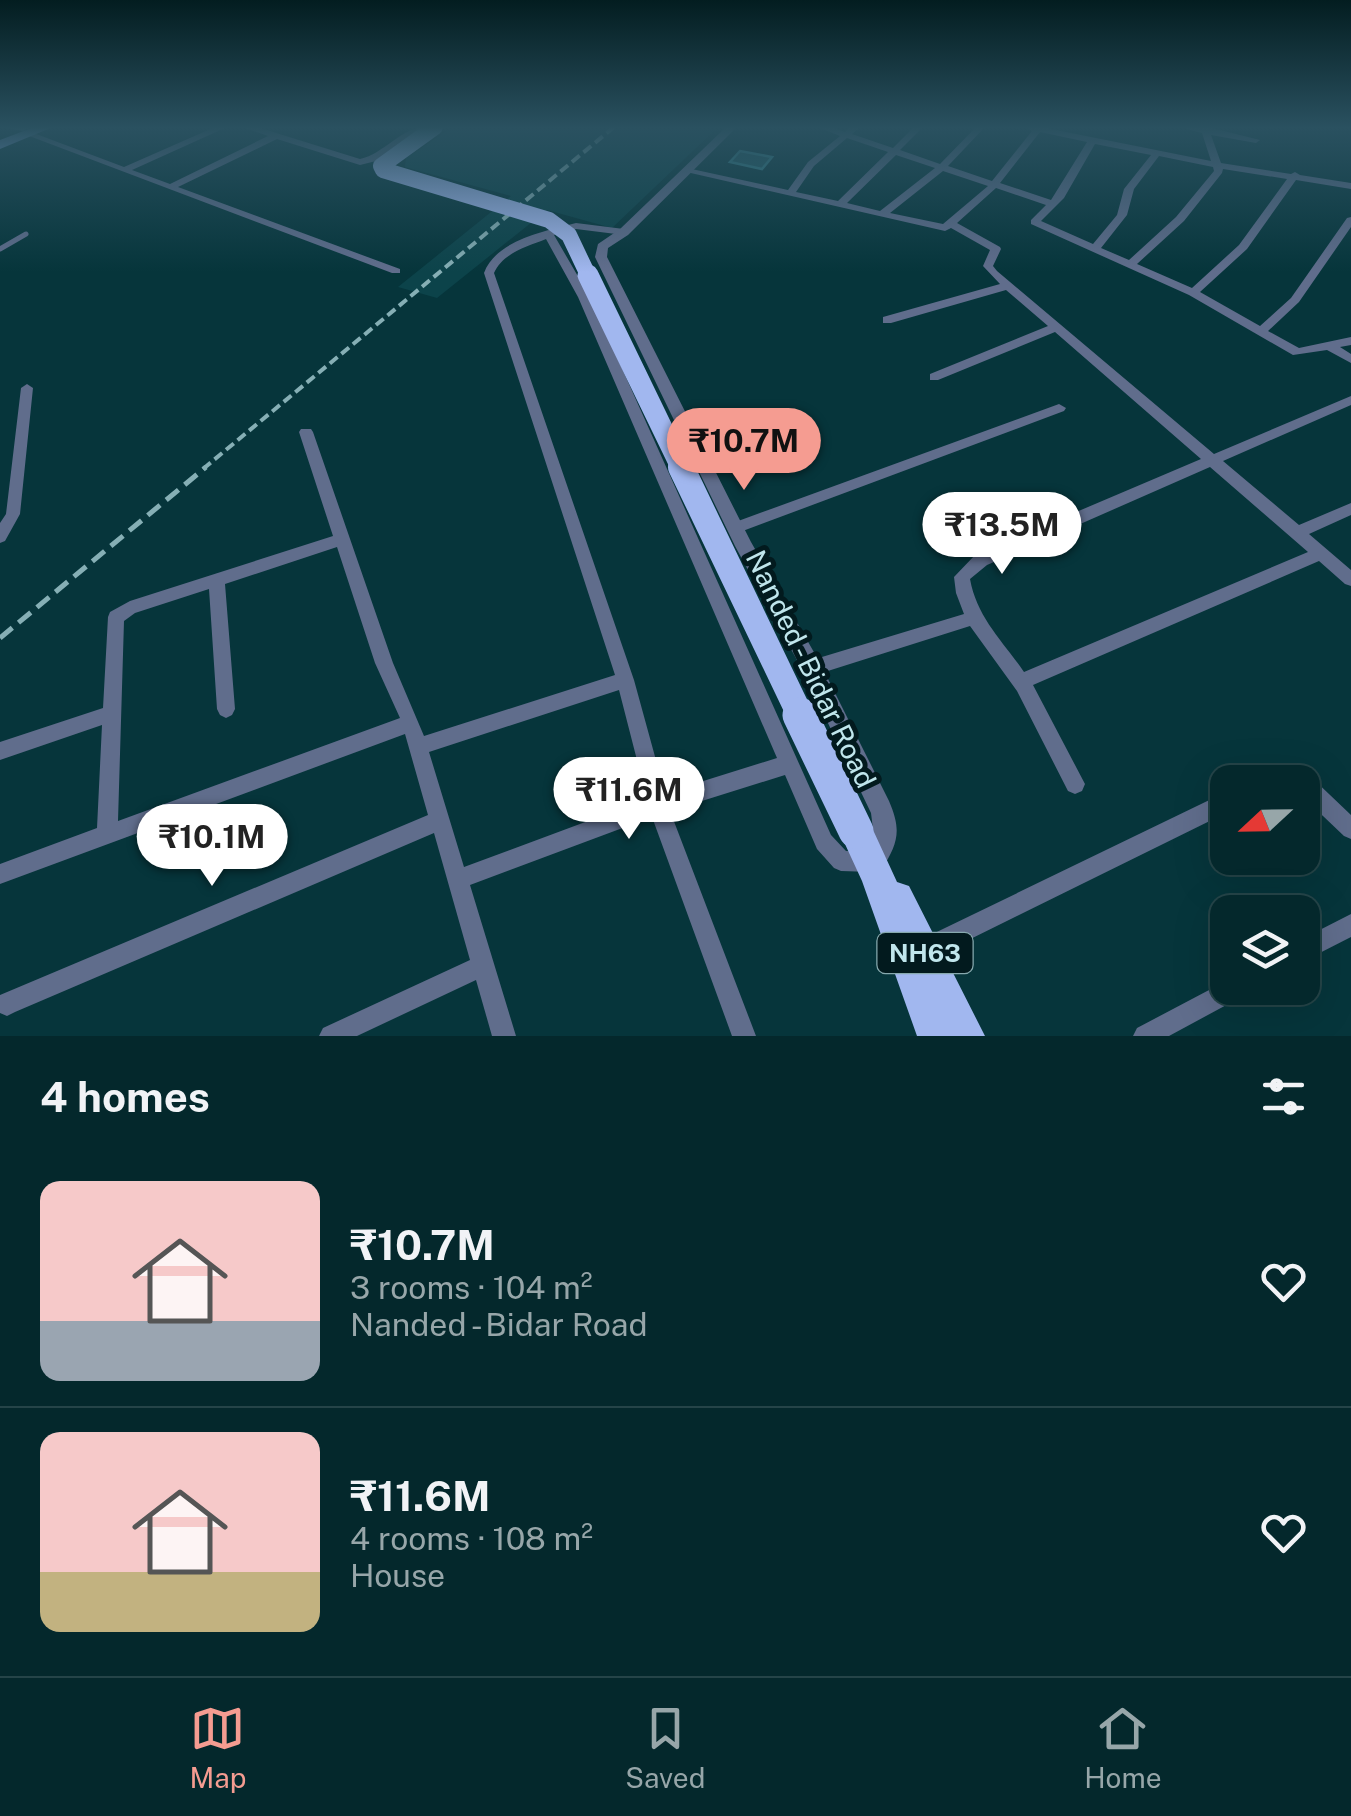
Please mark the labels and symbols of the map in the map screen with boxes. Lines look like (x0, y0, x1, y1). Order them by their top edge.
pin: ₹10.7M (663, 408, 825, 493)
pin: ₹13.5M (921, 492, 1083, 577)
street label: Nanded - Bidar Road (740, 545, 883, 793)
pin: ₹11.6M (548, 757, 710, 842)
north arrow (1210, 765, 1320, 875)
pin: ₹10.1M (131, 804, 293, 889)
road number: NH63 (878, 933, 972, 973)

